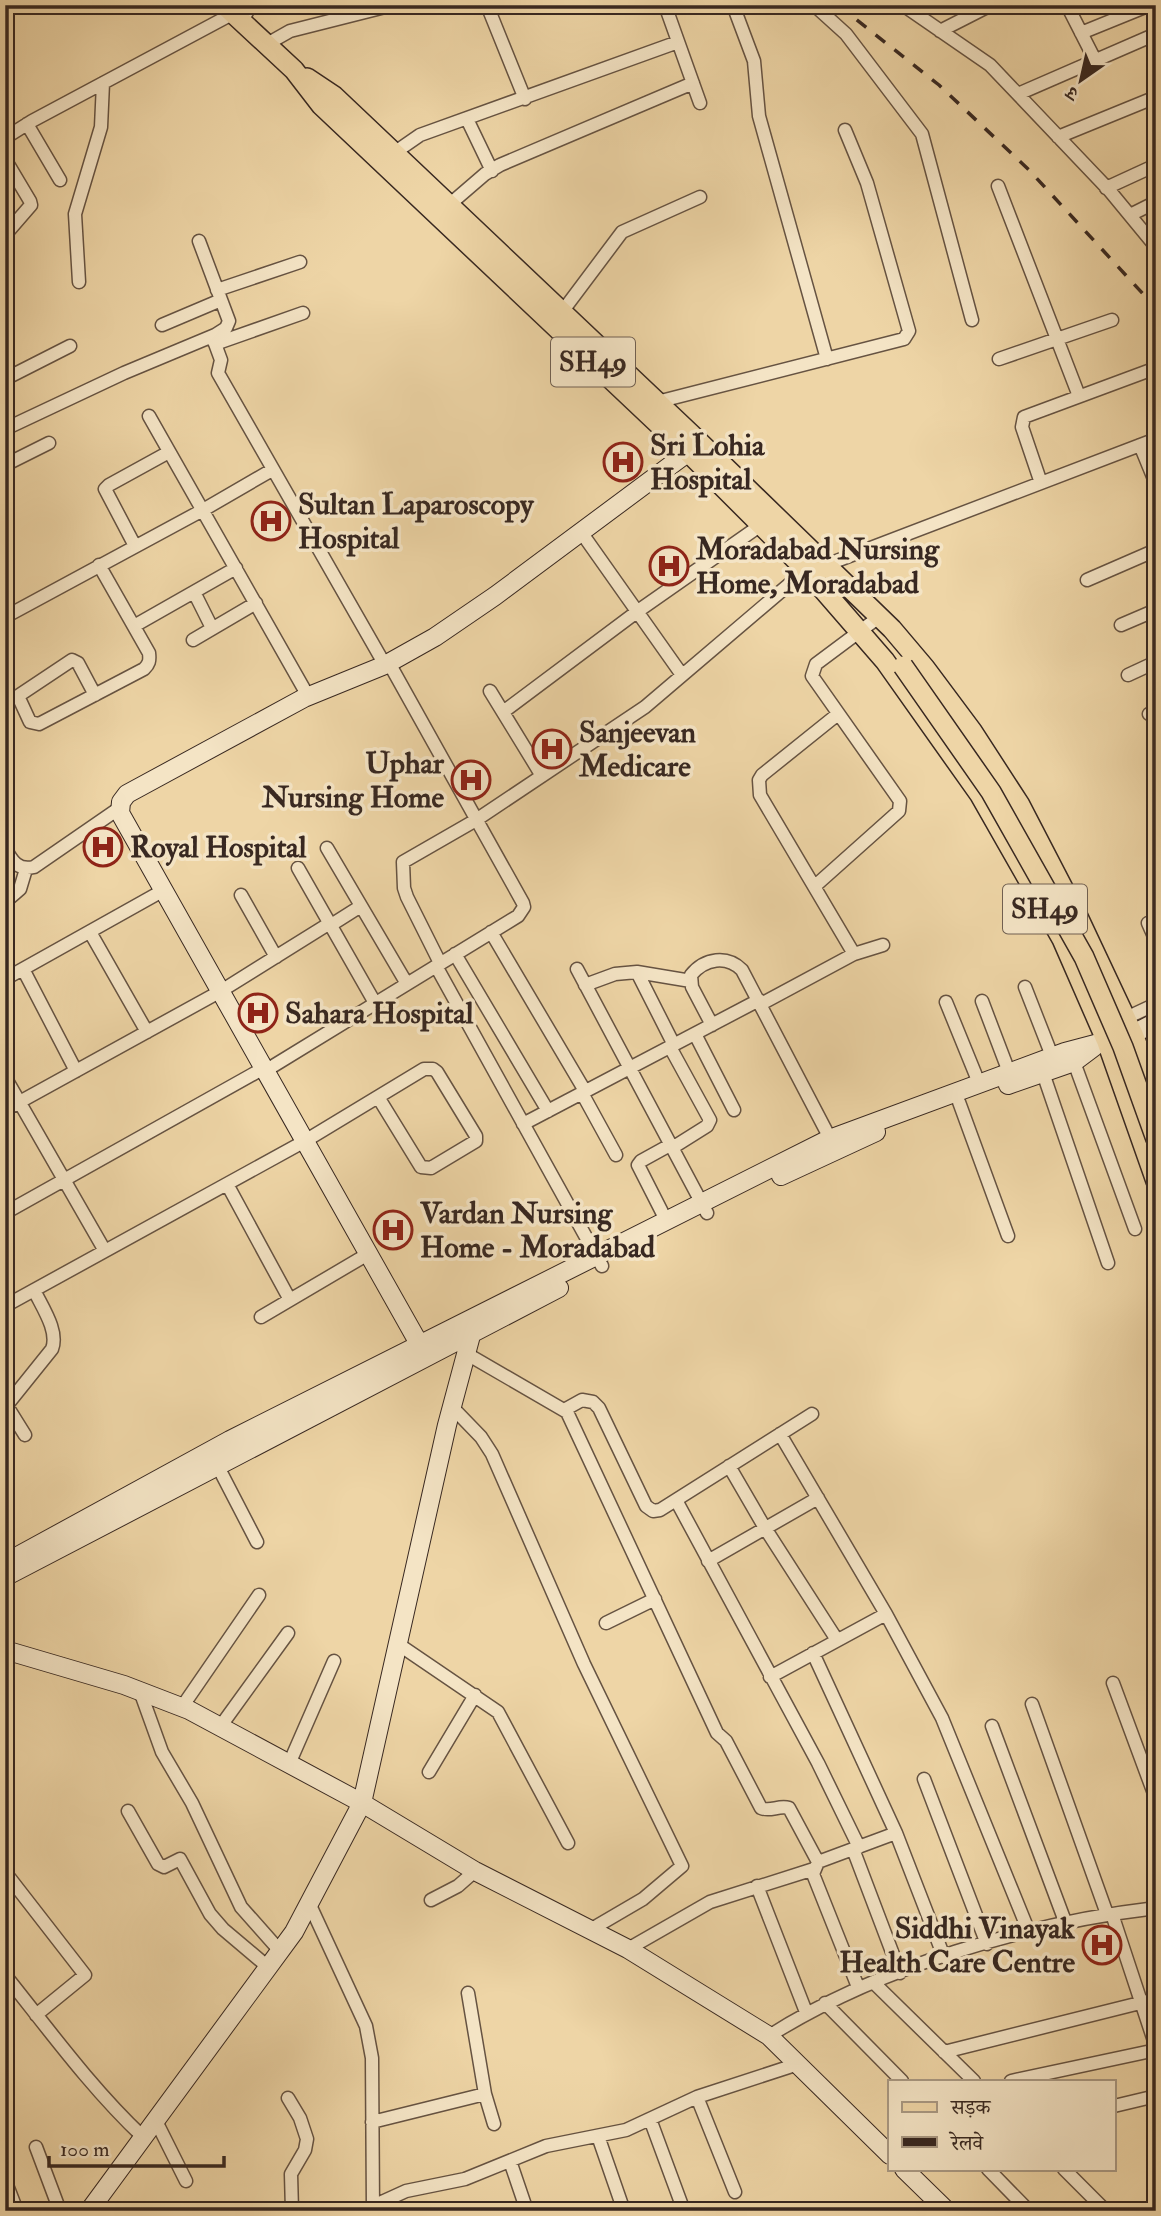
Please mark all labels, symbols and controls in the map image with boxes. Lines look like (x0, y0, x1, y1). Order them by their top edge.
north arrow (1046, 46, 1116, 116)
text: उ (1060, 80, 1084, 107)
road number: SH49 (551, 338, 635, 386)
place label: Sri Lohia Hospital (650, 427, 766, 498)
hospital icon: Sri Lohia Hospital (602, 441, 644, 483)
place label: Sultan Laparoscopy Hospital (298, 486, 535, 557)
hospital icon: Sultan Laparoscopy Hospital (250, 500, 292, 542)
place label: Moradabad Nursing Home, Moradabad (695, 531, 940, 602)
hospital icon: Moradabad Nursing Home, Moradabad (648, 545, 690, 587)
place label: Sanjeevan Medicare (578, 714, 697, 785)
hospital icon: Sanjeevan Medicare (531, 728, 573, 770)
place label: Uphar Nursing Home (261, 745, 445, 816)
hospital icon: Uphar Nursing Home (450, 759, 492, 801)
hospital icon: Royal Hospital (82, 826, 124, 868)
place label: Royal Hospital (130, 829, 307, 866)
road number: SH49 (1003, 884, 1087, 934)
hospital icon: Sahara Hospital (237, 992, 279, 1034)
place label: Sahara Hospital (285, 995, 474, 1032)
place label: Vardan Nursing Home - Moradabad (419, 1195, 655, 1266)
hospital icon: Vardan Nursing Home - Moradabad (372, 1209, 414, 1251)
place label: Siddhi Vinayak Health Care Centre (839, 1910, 1076, 1981)
hospital icon: Siddhi Vinayak Health Care Centre (1081, 1924, 1123, 1966)
legend (888, 2080, 1116, 2170)
text: सड़क (950, 2094, 991, 2121)
scale bar (49, 2125, 224, 2169)
text: रेलवे (948, 2130, 985, 2157)
text: 100 m (60, 2136, 110, 2163)

